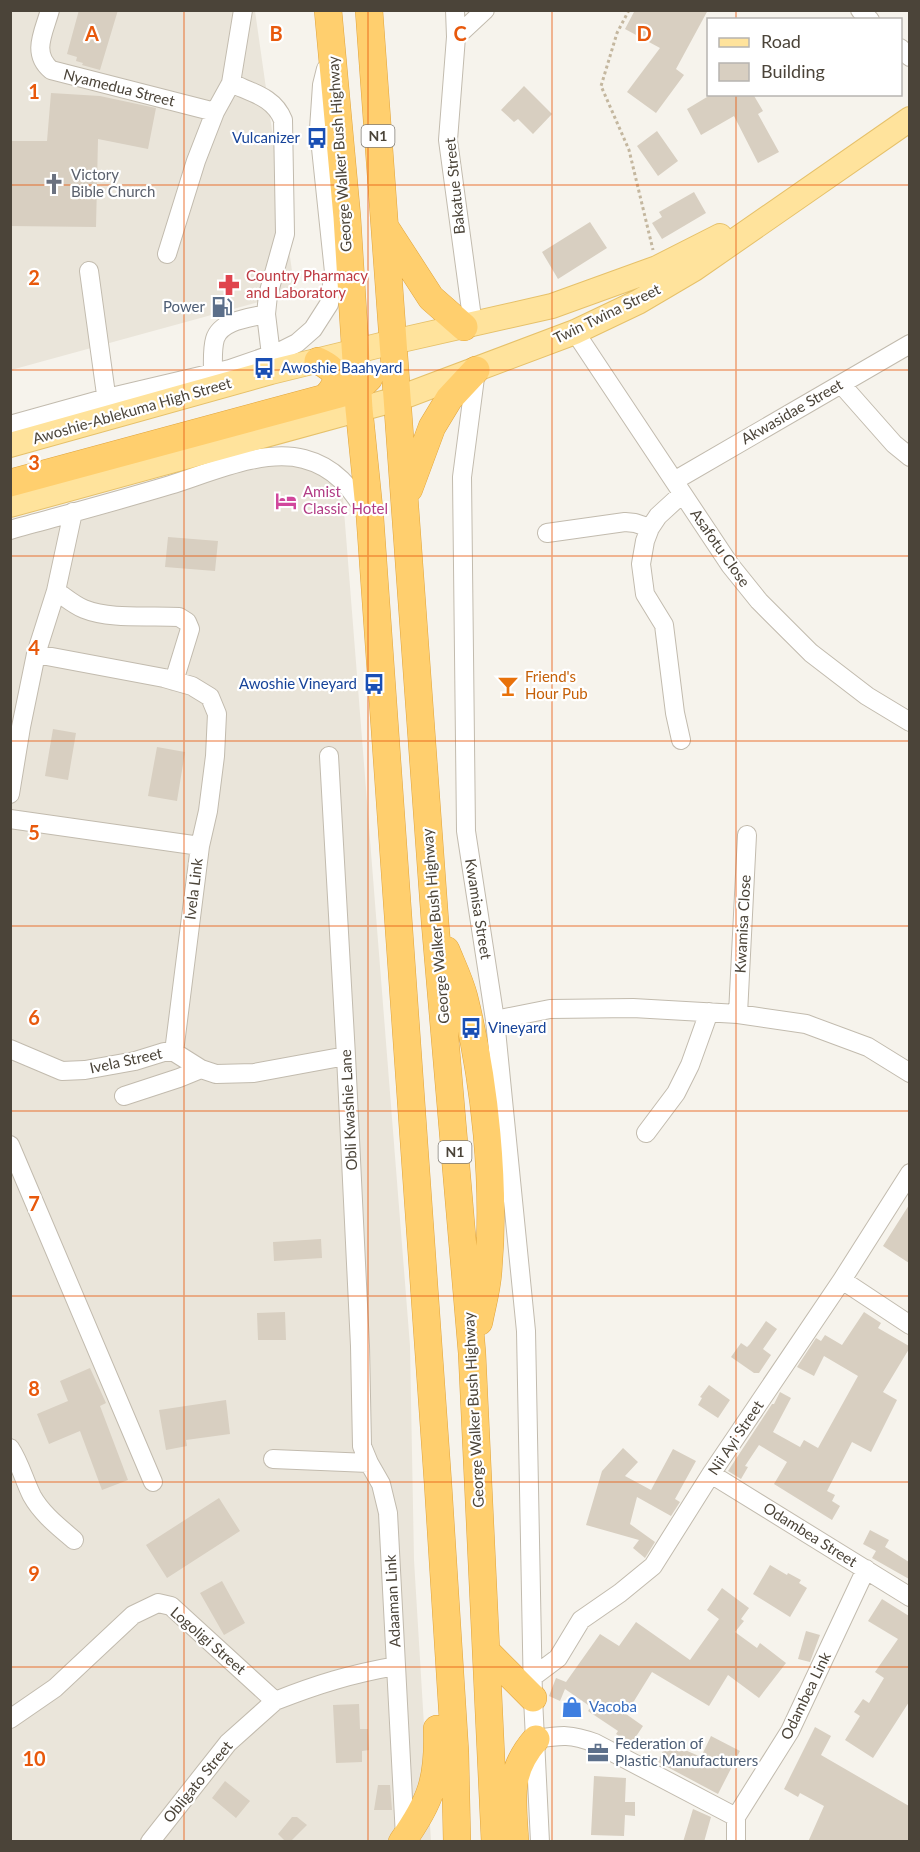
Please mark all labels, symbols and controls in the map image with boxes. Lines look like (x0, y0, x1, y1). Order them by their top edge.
legend (707, 18, 902, 96)
text: A (84, 21, 99, 45)
text: B (269, 21, 283, 45)
text: C (453, 21, 467, 45)
text: D (636, 21, 652, 45)
text: Road (761, 30, 801, 52)
street label: George Walker Bush Highway (323, 55, 355, 252)
text: Building (761, 60, 825, 82)
street label: Nyamedua Street (62, 64, 177, 110)
text: 1 (28, 79, 40, 103)
road number: N1 (362, 125, 394, 147)
bus stop icon: Vulcanizer (305, 126, 329, 150)
place label: Vulcanizer (232, 128, 301, 146)
street label: Bakatue Street (440, 136, 468, 235)
place label: Victory Bible Church (71, 165, 155, 200)
church icon: Victory Bible Church (42, 172, 66, 196)
text: 2 (28, 265, 40, 289)
place label: Country Pharmacy and Laboratory (246, 266, 368, 301)
pharmacy icon: Country Pharmacy and Laboratory (217, 273, 241, 297)
street label: Twin Twina Street (550, 279, 664, 347)
fuel station icon: Power (210, 295, 234, 319)
place label: Power (163, 297, 206, 315)
bus stop icon: Awoshie Baahyard (252, 356, 276, 380)
place label: Awoshie Baahyard (281, 358, 402, 376)
street label: Awoshie-Ablekuma High Street (30, 373, 234, 447)
street label: Akwasidae Street (738, 375, 846, 447)
text: 3 (28, 450, 40, 474)
place label: Amist Classic Hotel (303, 482, 388, 517)
hotel icon: Amist Classic Hotel (274, 489, 298, 513)
street label: Asafotu Close (687, 505, 754, 590)
text: 4 (28, 635, 40, 659)
place label: Friend's Hour Pub (525, 667, 588, 702)
bus stop icon: Awoshie Vineyard (362, 672, 386, 696)
place label: Awoshie Vineyard (239, 674, 357, 692)
bar icon: Friend's Hour Pub (496, 674, 520, 698)
text: 5 (28, 820, 40, 844)
street label: George Walker Bush Highway (417, 827, 453, 1024)
street label: Ivela Link (180, 857, 206, 921)
street label: Kwamisa Street (462, 857, 496, 961)
street label: Kwamisa Close (730, 874, 754, 974)
text: 6 (28, 1005, 40, 1029)
bus stop icon: Vineyard (459, 1016, 483, 1040)
place label: Vineyard (488, 1018, 546, 1036)
street label: Ivela Street (88, 1043, 164, 1076)
street label: Obli Kwashie Lane (336, 1049, 360, 1171)
road number: N1 (438, 1141, 472, 1163)
text: 7 (28, 1191, 40, 1215)
street label: George Walker Bush Highway (459, 1311, 487, 1508)
text: 8 (28, 1376, 40, 1400)
street label: Nii Ayi Street (704, 1396, 767, 1478)
street label: Odambea Street (760, 1498, 861, 1571)
street label: Adaaman Link (381, 1554, 403, 1648)
text: 9 (28, 1561, 40, 1585)
street label: Logoligi Street (167, 1603, 250, 1678)
street label: Odambea Link (776, 1649, 834, 1742)
shop icon: Vacoba (560, 1695, 584, 1719)
place label: Vacoba (589, 1697, 637, 1715)
place label: Federation of Plastic Manufacturers (615, 1734, 758, 1769)
street label: Obligato Street (159, 1736, 236, 1826)
office icon: Federation of Plastic Manufacturers (586, 1741, 610, 1765)
text: 10 (22, 1746, 46, 1770)

